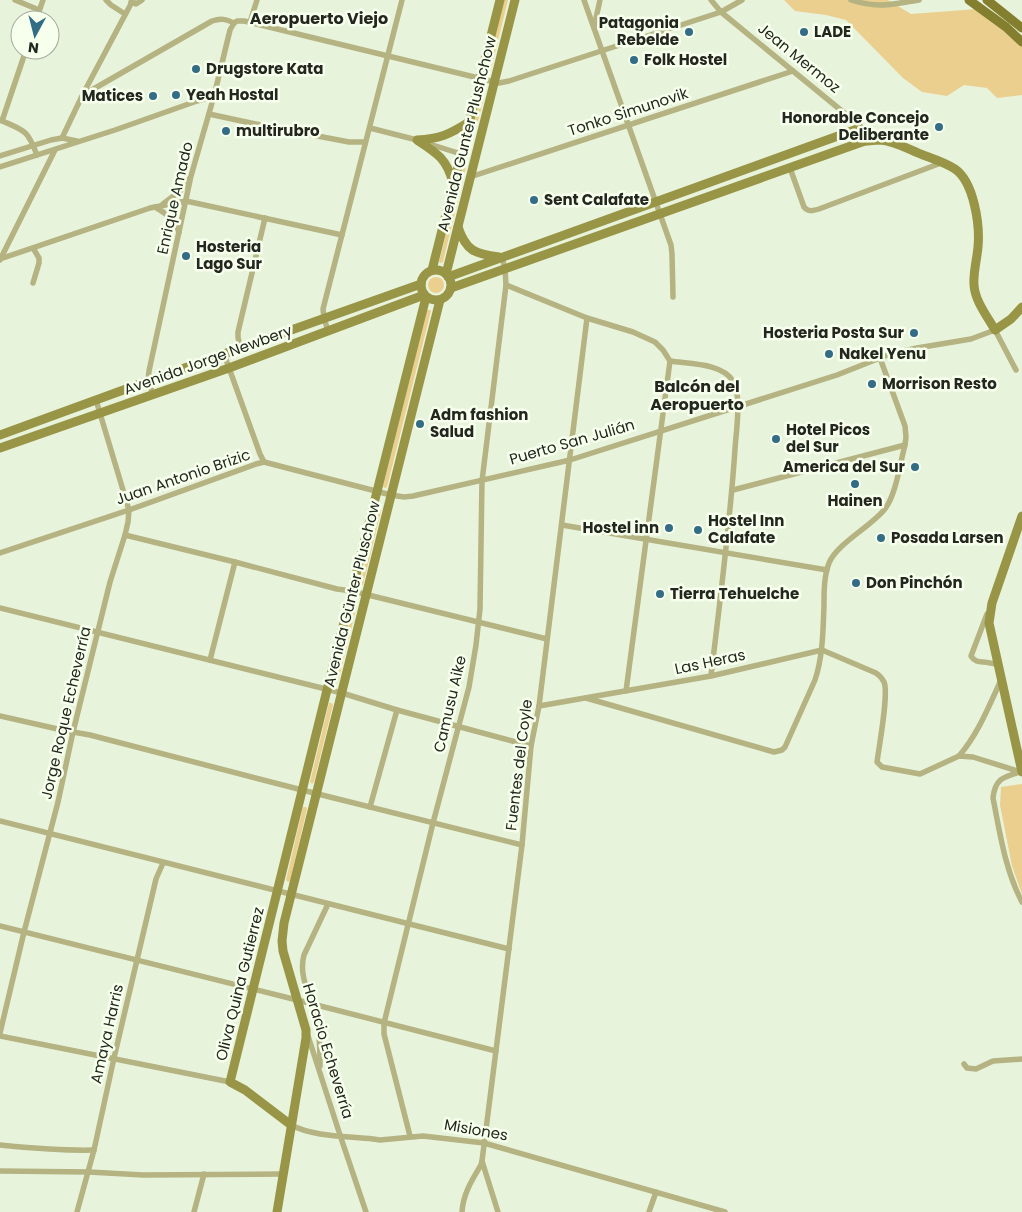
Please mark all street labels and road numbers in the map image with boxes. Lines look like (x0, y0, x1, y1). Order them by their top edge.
street label: Jean Mermoz (754, 18, 845, 98)
street label: Avenida Gunter Plushchow (432, 33, 501, 234)
street label: Tonko Simunovik (565, 82, 691, 141)
street label: Enrique Amado (151, 139, 198, 256)
street label: Avenida Jorge Newbery (121, 319, 295, 400)
street label: Puerto San Julián (507, 414, 637, 469)
street label: Juan Antonio Brizic (113, 444, 253, 509)
street label: Avenida Günter Pluschow (318, 498, 385, 689)
street label: Jorge Roque Echeverría (35, 624, 96, 801)
street label: Las Heras (673, 644, 747, 679)
street label: Camusu Aike (428, 653, 471, 754)
street label: Fuentes del Coyle (500, 698, 537, 832)
street label: Oliva Quina Gutierrez (210, 905, 269, 1063)
street label: Horacio Echeverría (298, 981, 359, 1121)
street label: Amaya Harris (85, 982, 128, 1086)
street label: Misiones (443, 1114, 510, 1145)

